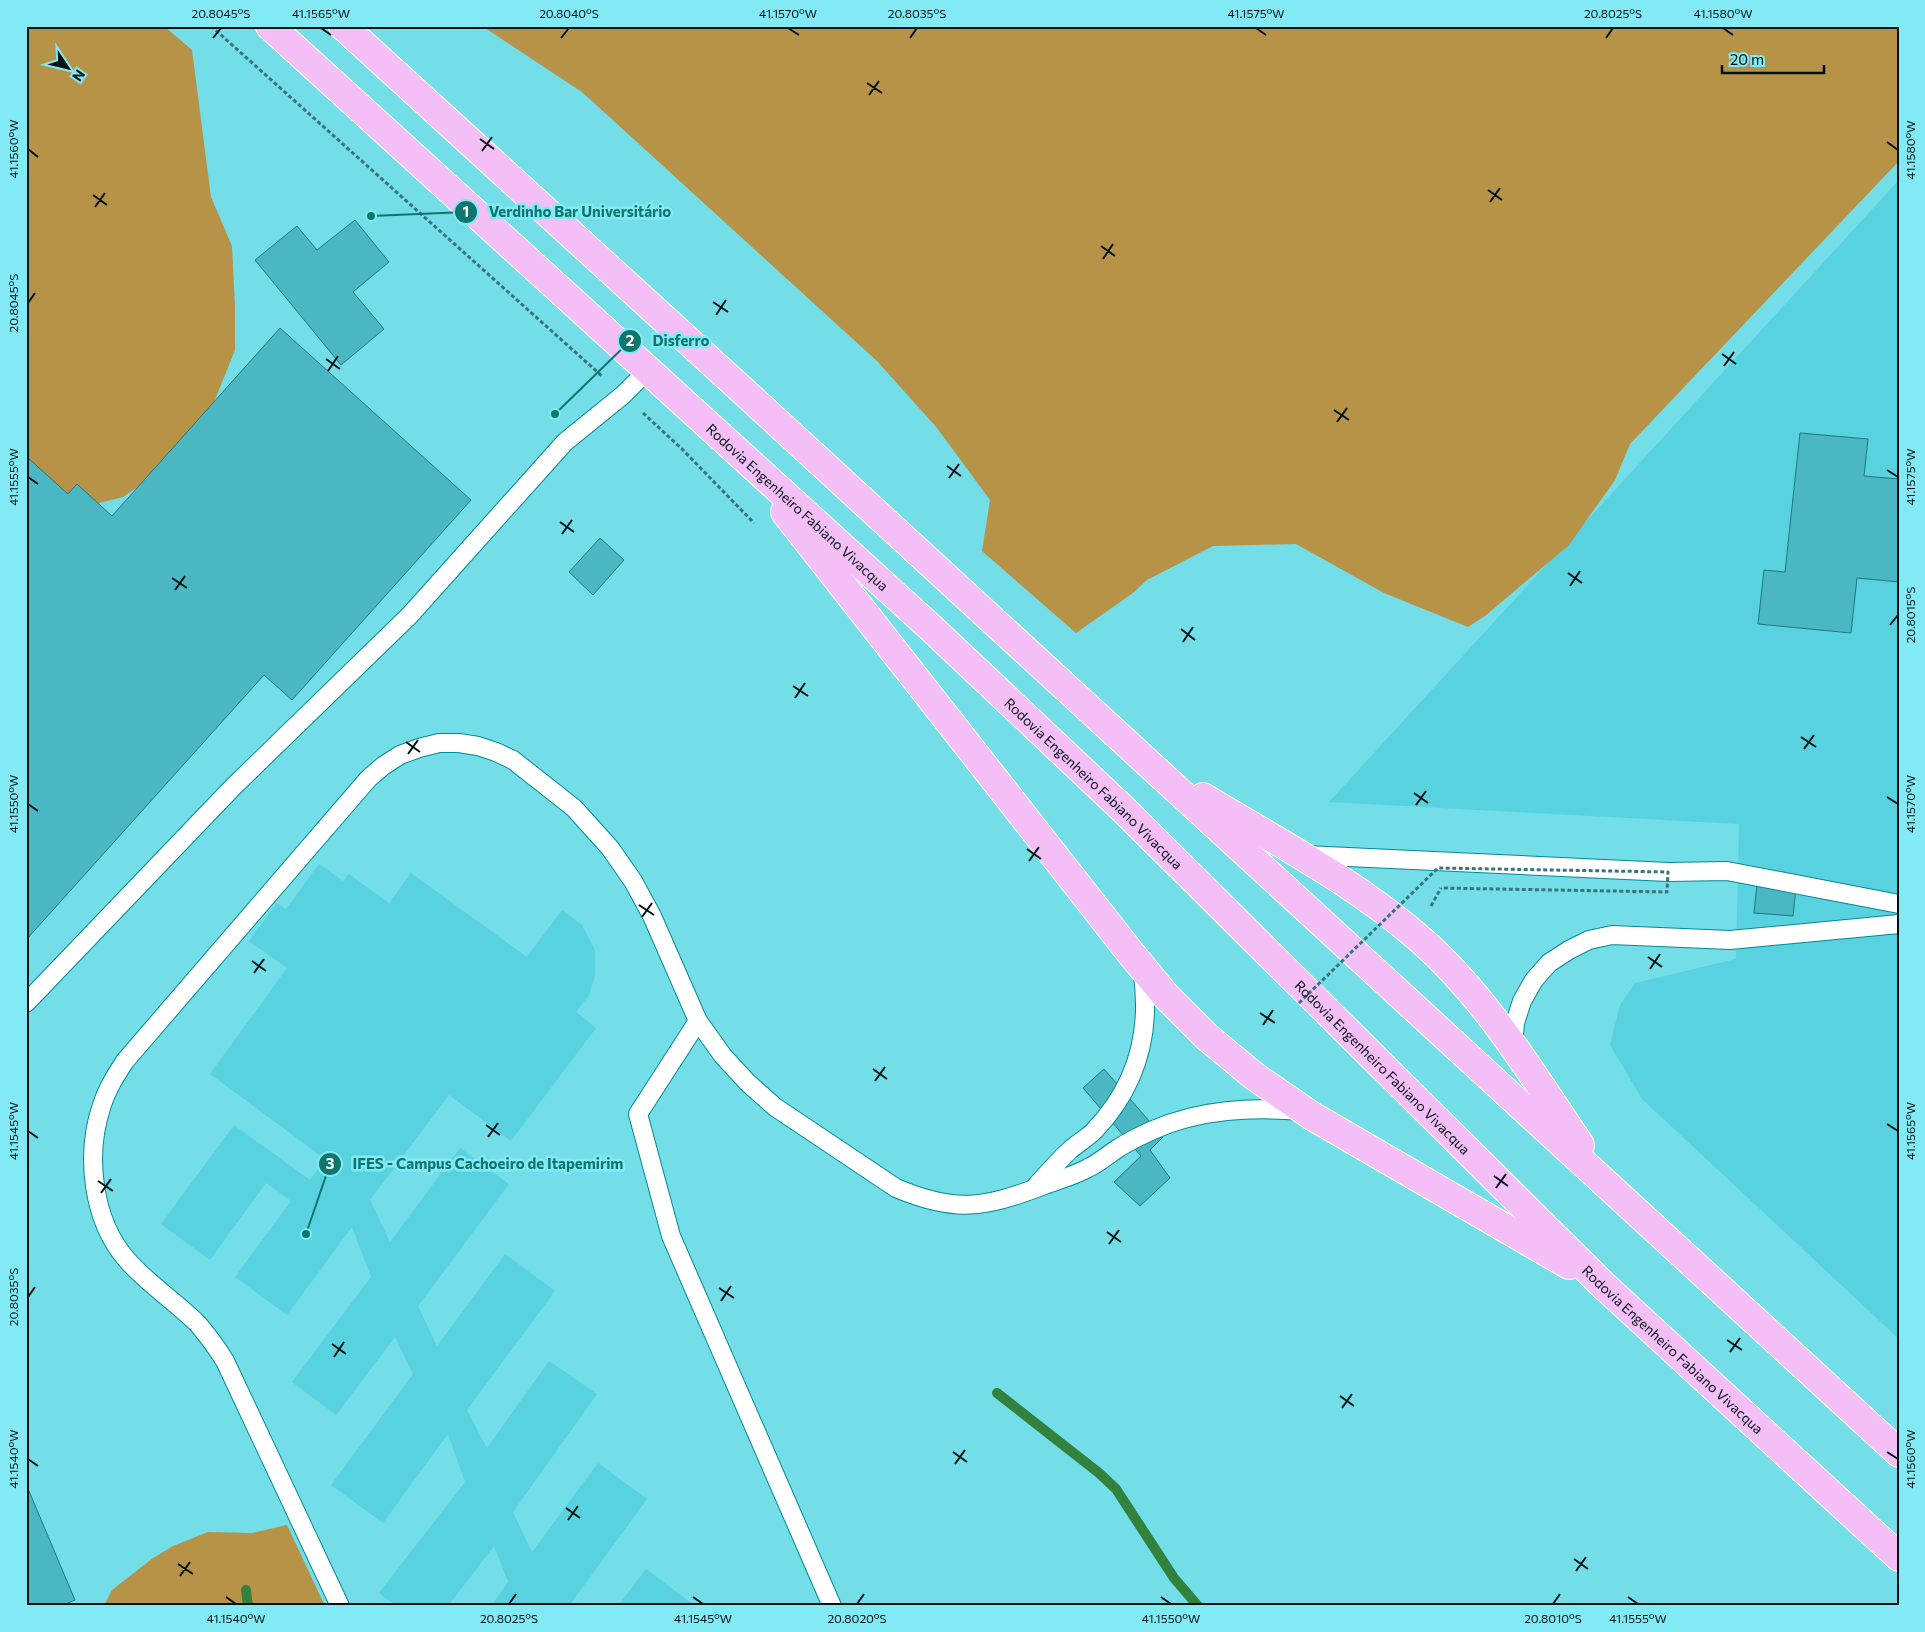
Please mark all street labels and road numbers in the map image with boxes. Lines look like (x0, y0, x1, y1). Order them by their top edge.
street label: Rodovia Engenheiro Fabiano Vivacqua (703, 420, 892, 594)
street label: Rodovia Engenheiro Fabiano Vivacqua (1001, 694, 1187, 872)
street label: Rodovia Engenheiro Fabiano Vivacqua (1292, 976, 1474, 1157)
street label: Rodovia Engenheiro Fabiano Vivacqua (1579, 1261, 1767, 1437)

